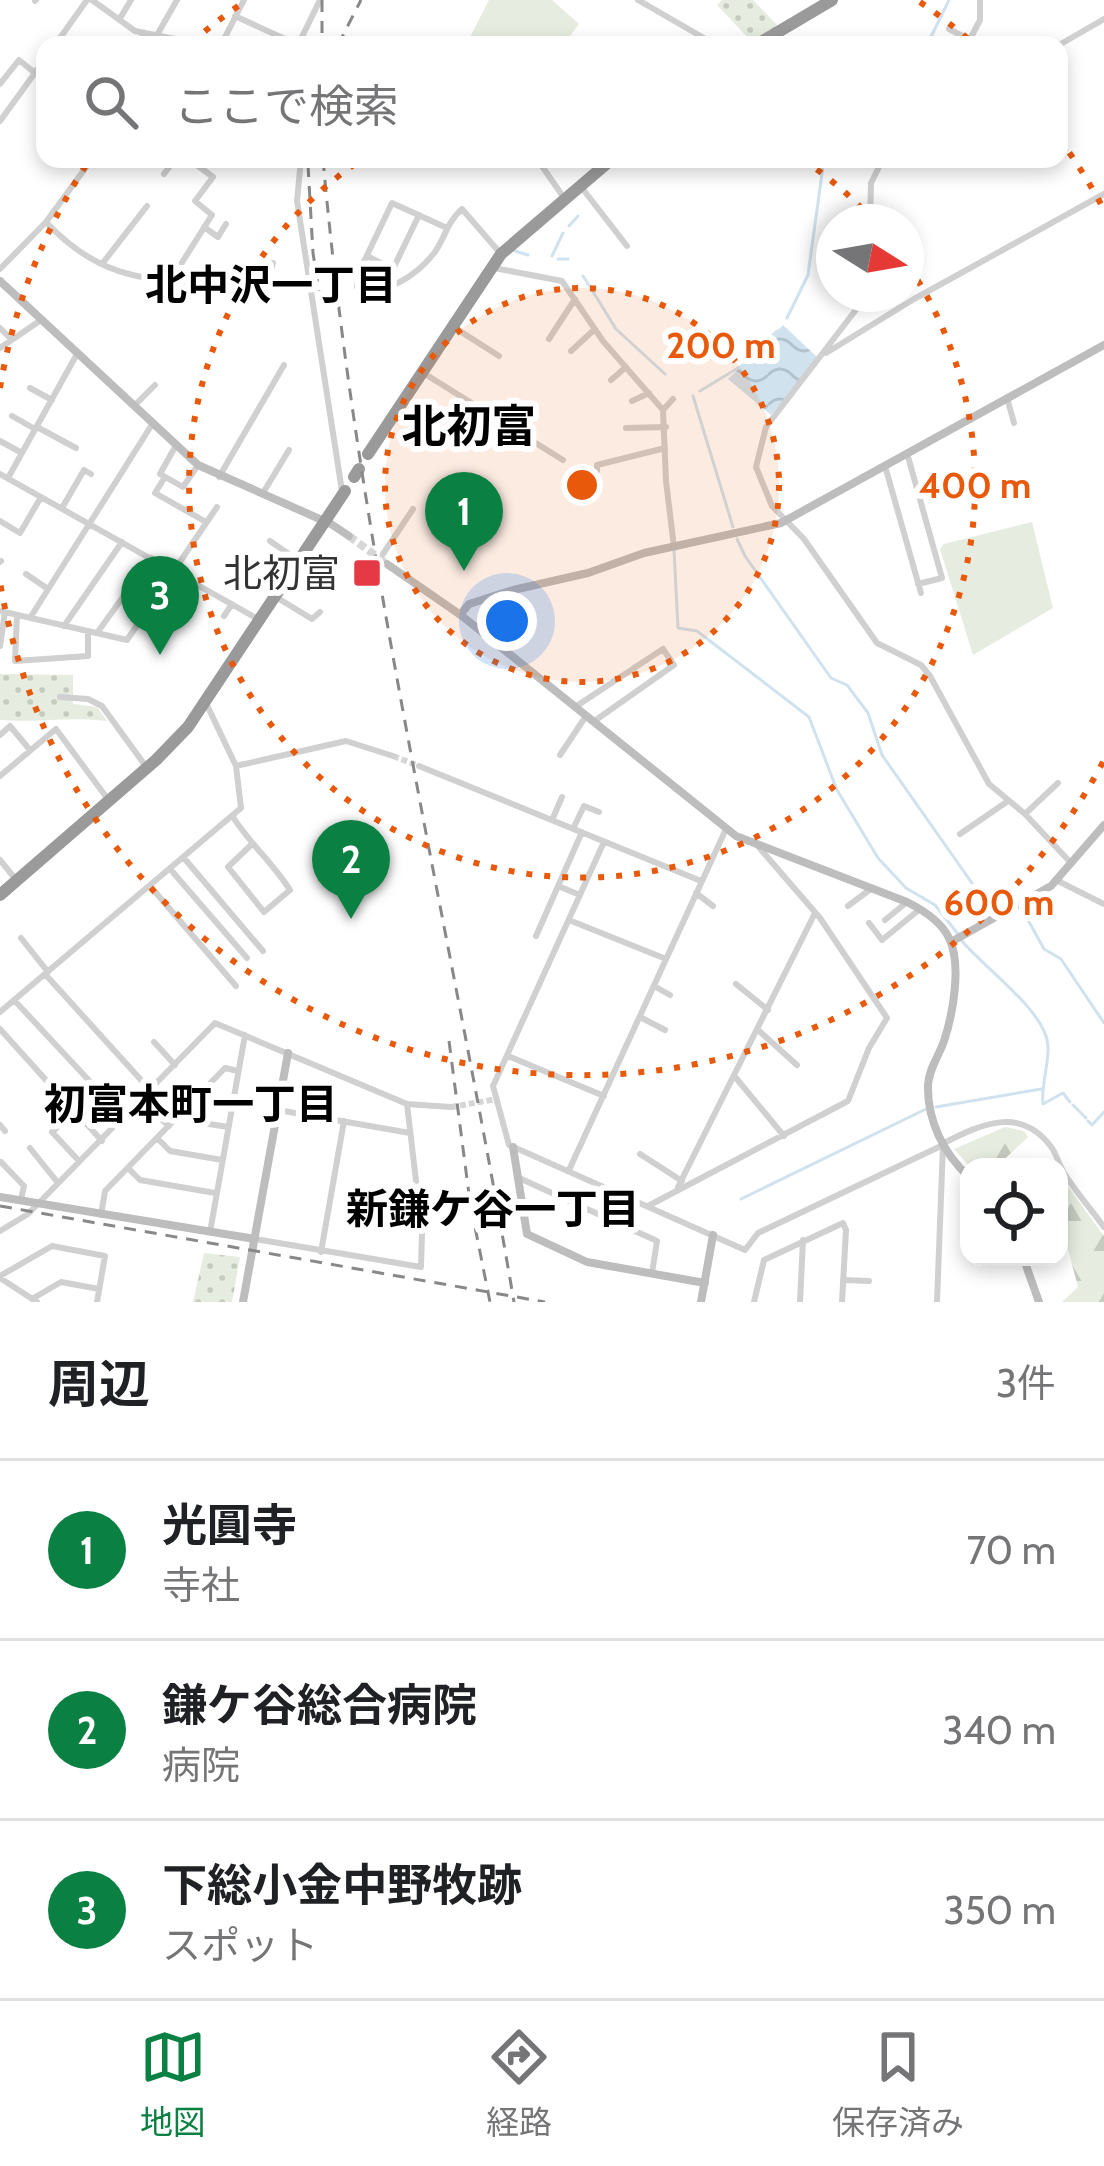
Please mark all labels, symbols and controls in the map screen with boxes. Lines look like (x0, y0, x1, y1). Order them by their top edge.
search box (36, 36, 1068, 168)
icon: search (78, 69, 144, 135)
text: ここで検索 (174, 79, 399, 133)
north arrow (816, 204, 924, 312)
district label: 北中沢一丁目 (145, 259, 397, 311)
text: 200 m (666, 323, 776, 367)
district label: 北初富 (401, 399, 537, 453)
text: 400 m (919, 463, 1031, 507)
centre of rings (561, 464, 603, 506)
pin: 1 (425, 472, 503, 571)
place label: 北初富 (223, 549, 340, 597)
pin: 3 (121, 556, 199, 655)
marker: 北初富 (351, 557, 383, 589)
your location (477, 591, 537, 651)
pin: 2 (312, 820, 390, 919)
text: 600 m (944, 880, 1054, 924)
district label: 初富本町一丁目 (44, 1078, 338, 1130)
map controls (960, 1158, 1068, 1266)
button: locate (960, 1158, 1068, 1266)
district label: 新鎌ケ谷一丁目 (346, 1183, 640, 1235)
text: 周辺 (48, 1353, 150, 1415)
text: 3件 (996, 1359, 1056, 1407)
text: 光圓寺 (162, 1498, 297, 1552)
text: 1 (80, 1526, 94, 1574)
text: 70 m (967, 1526, 1056, 1574)
text: 寺社 (162, 1561, 240, 1609)
text: 鎌ケ谷総合病院 (162, 1678, 477, 1732)
text: 2 (77, 1706, 97, 1754)
text: 340 m (942, 1706, 1056, 1754)
text: 病院 (162, 1741, 240, 1789)
text: 下総小金中野牧跡 (162, 1858, 522, 1912)
text: 3 (76, 1886, 98, 1934)
text: 350 m (944, 1886, 1056, 1934)
text: スポット (162, 1921, 318, 1969)
tab: 地図 (140, 2024, 206, 2144)
tab: 経路 (486, 2024, 552, 2144)
tab: 保存済み (832, 2024, 964, 2144)

